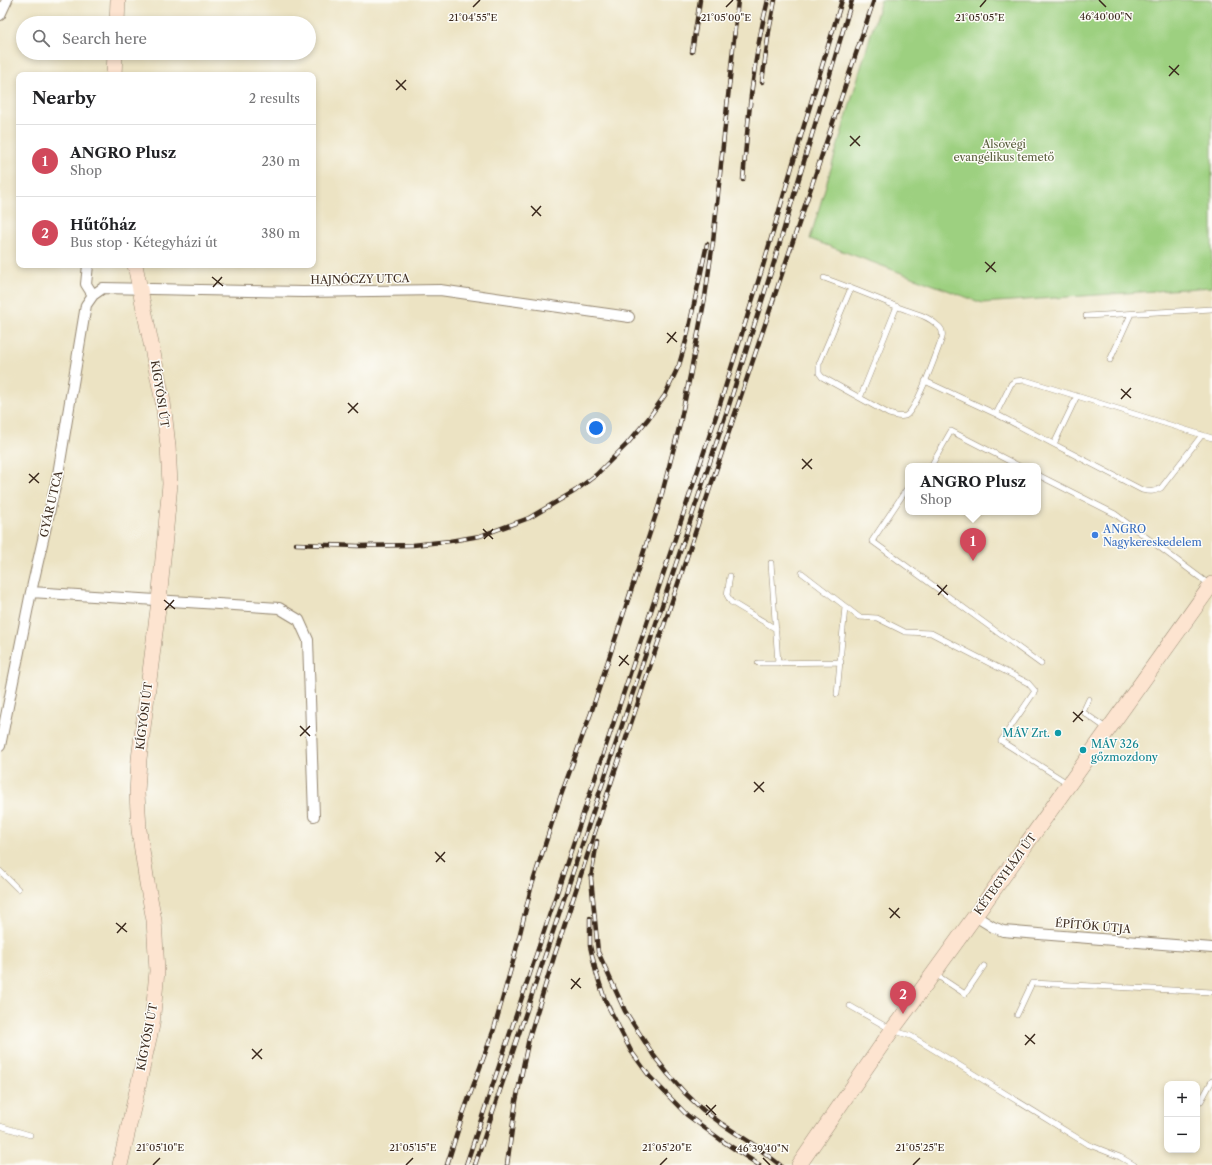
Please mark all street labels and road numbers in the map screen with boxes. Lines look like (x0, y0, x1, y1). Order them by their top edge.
street label: HAJNÓCZY UTCA (310, 271, 411, 287)
street label: KÍGYÓSI ÚT (148, 359, 172, 430)
street label: GYÁR UTCA (37, 469, 66, 539)
street label: KÍGYÓSI ÚT (133, 681, 155, 751)
street label: KÉTEGYHÁZI ÚT (971, 830, 1040, 917)
street label: ÉPÍTŐK ÚTJA (1054, 916, 1132, 936)
street label: KÍGYÓSI ÚT (134, 1001, 161, 1072)

